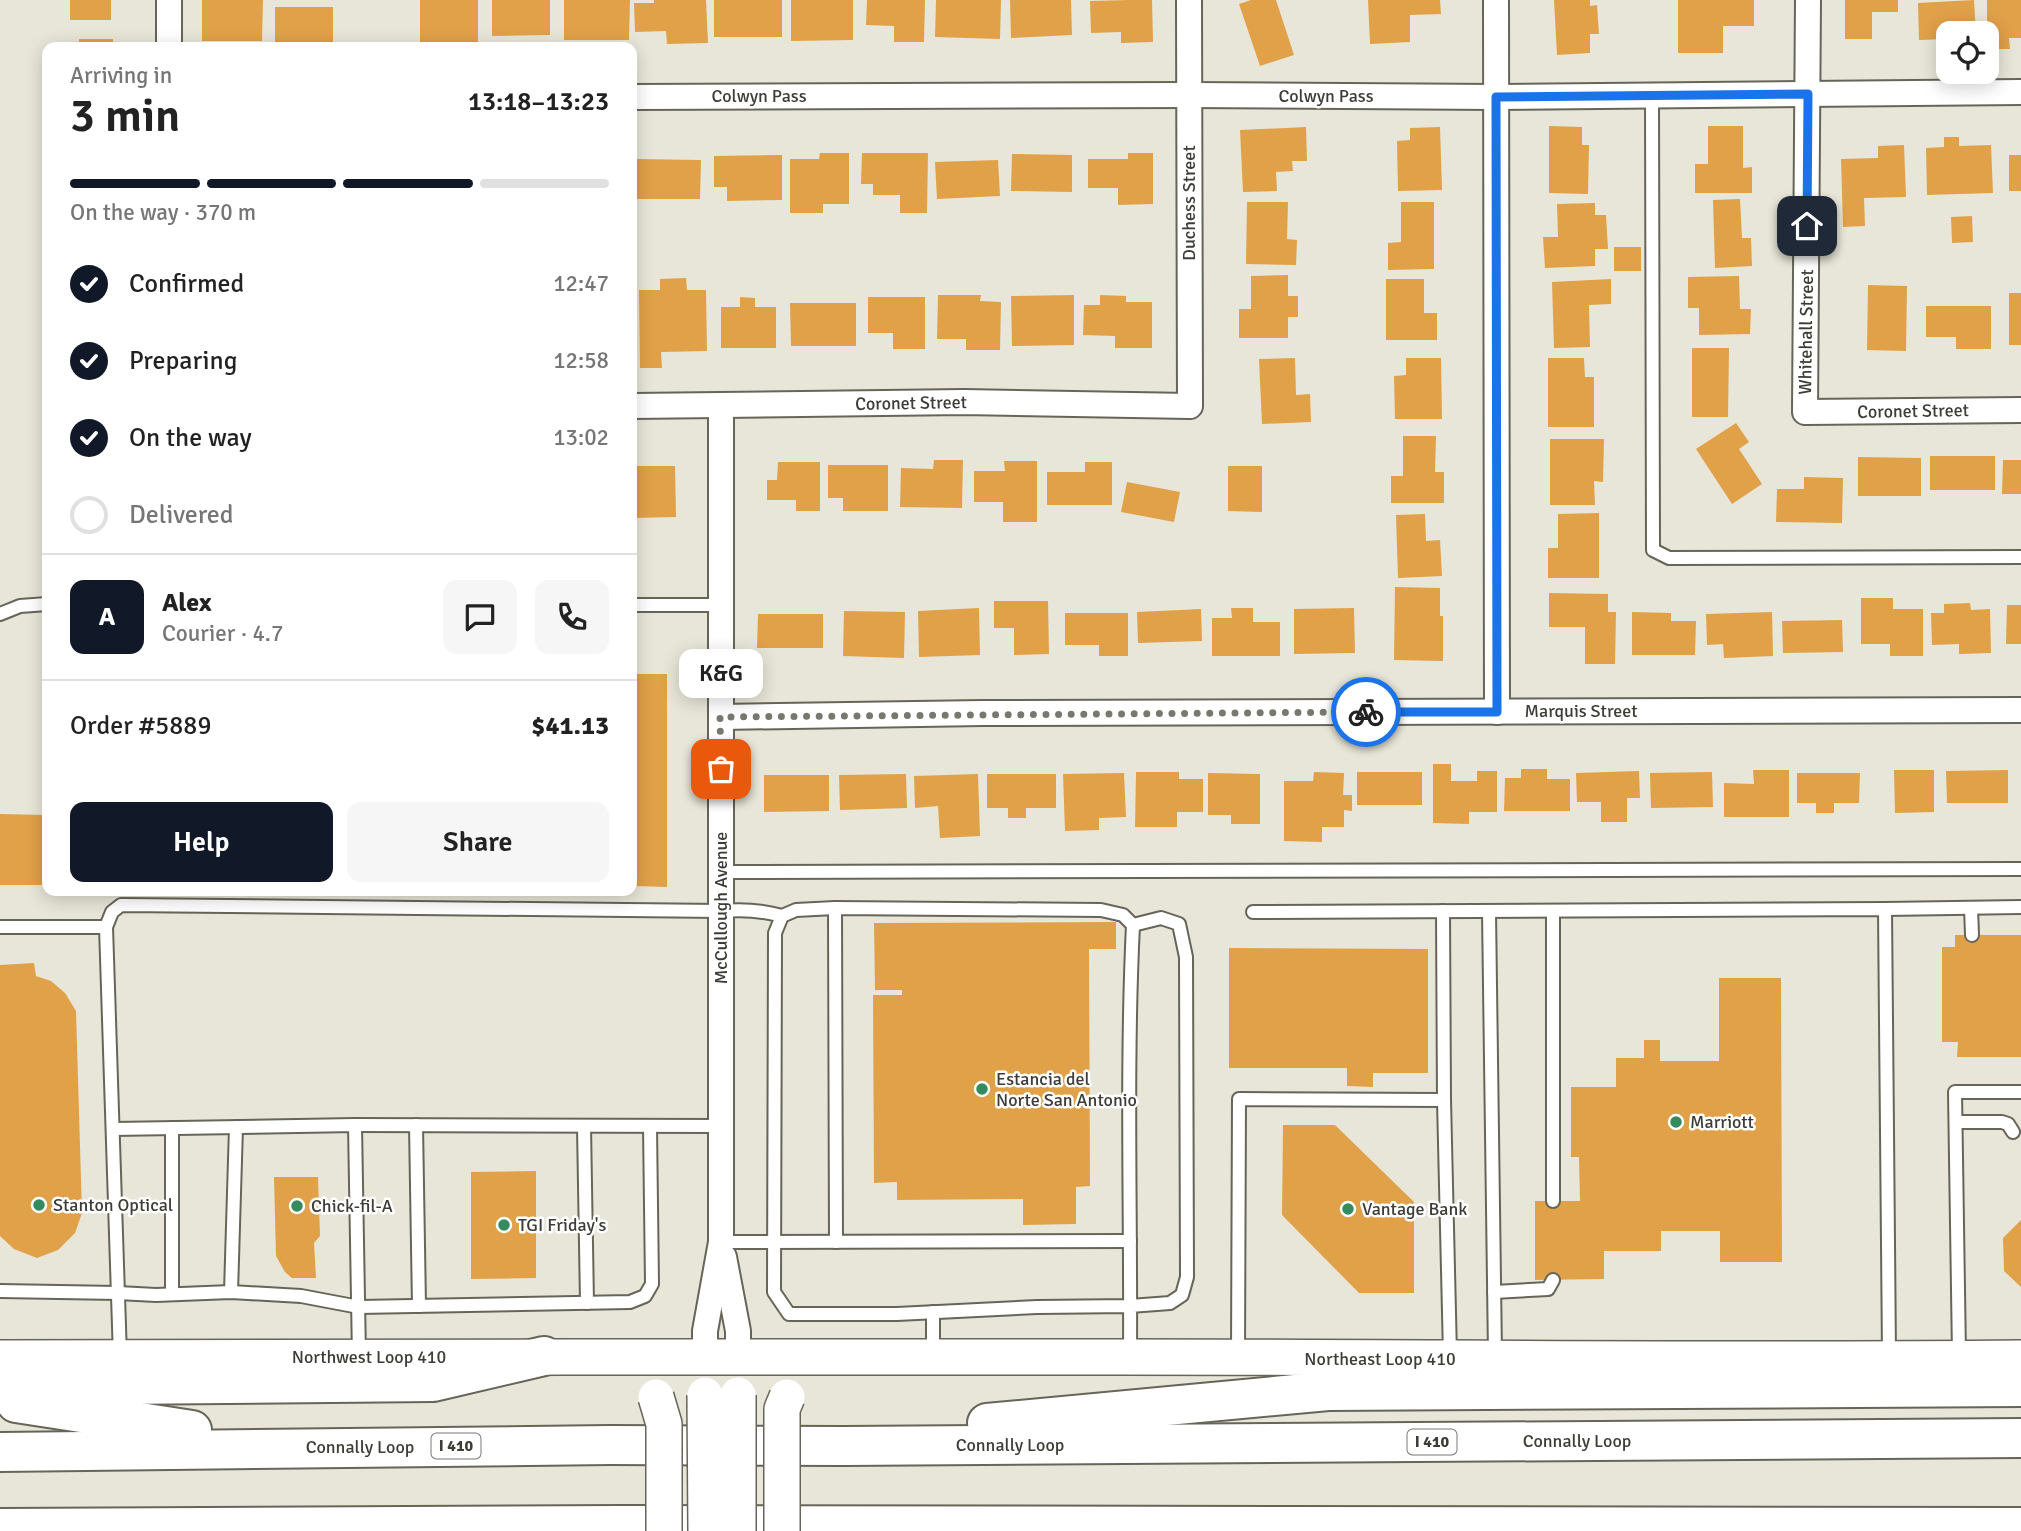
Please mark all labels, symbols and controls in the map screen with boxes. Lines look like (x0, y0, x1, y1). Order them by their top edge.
map controls (1936, 21, 1999, 84)
button: locate (1936, 21, 1999, 84)
text: Arriving in (70, 61, 172, 90)
street label: Colwyn Pass (711, 85, 807, 107)
street label: Colwyn Pass (1278, 85, 1374, 107)
text: 13:18–13:23 (468, 86, 609, 118)
text: 3 min (70, 88, 180, 144)
street label: Duchess Street (1178, 145, 1200, 261)
pin (1777, 196, 1837, 256)
text: On the way · 370 m (70, 198, 256, 227)
icon: home (1788, 207, 1826, 245)
icon: check (70, 265, 108, 303)
text: Confirmed (129, 268, 244, 300)
text: 12:47 (553, 269, 609, 298)
street label: Whitehall Street (1794, 269, 1818, 395)
icon: check (70, 342, 108, 380)
text: Preparing (129, 345, 237, 377)
text: 12:58 (553, 346, 609, 375)
street label: Coronet Street (855, 391, 967, 415)
street label: Coronet Street (1857, 399, 1969, 423)
icon: check (70, 419, 108, 457)
text: On the way (129, 422, 252, 454)
text: 13:02 (553, 423, 609, 452)
text: Delivered (129, 499, 234, 531)
button: chat (443, 580, 517, 654)
button: phone (535, 580, 609, 654)
text: Alex (162, 587, 212, 619)
text: A (99, 601, 115, 633)
text: Courier · 4.7 (162, 619, 283, 648)
callout: K&G (679, 650, 763, 699)
text: K&G (699, 659, 743, 688)
courier (1331, 677, 1401, 747)
icon: bike (1347, 693, 1385, 731)
street label: Marquis Street (1524, 700, 1638, 722)
text: Order #5889 (70, 710, 211, 742)
text: $41.13 (531, 710, 609, 742)
pin (691, 739, 751, 799)
icon: bag (702, 750, 740, 788)
button: Help (70, 802, 333, 882)
button: Share (347, 802, 609, 882)
street label: McCullough Avenue (710, 832, 732, 984)
place label: Estancia del Norte San Antonio (996, 1068, 1137, 1111)
marker: Estancia del Norte San Antonio (974, 1081, 990, 1097)
place label: Marriott (1690, 1111, 1754, 1133)
marker: Marriott (1668, 1114, 1684, 1130)
place label: Stanton Optical (53, 1194, 173, 1216)
place label: Chick-fil-A (311, 1195, 393, 1217)
marker: Stanton Optical (31, 1197, 47, 1213)
marker: Chick-fil-A (289, 1198, 305, 1214)
place label: Vantage Bank (1362, 1198, 1467, 1220)
marker: Vantage Bank (1340, 1201, 1356, 1217)
place label: TGI Friday's (518, 1214, 607, 1236)
marker: TGI Friday's (496, 1217, 512, 1233)
street label: Northwest Loop 410 (292, 1346, 446, 1368)
street label: Northeast Loop 410 (1304, 1348, 1456, 1370)
road number: I 410 (1408, 1430, 1456, 1454)
street label: Connally Loop (1523, 1430, 1631, 1452)
road number: I 410 (432, 1434, 480, 1458)
street label: Connally Loop (956, 1434, 1064, 1456)
street label: Connally Loop (306, 1436, 414, 1458)

